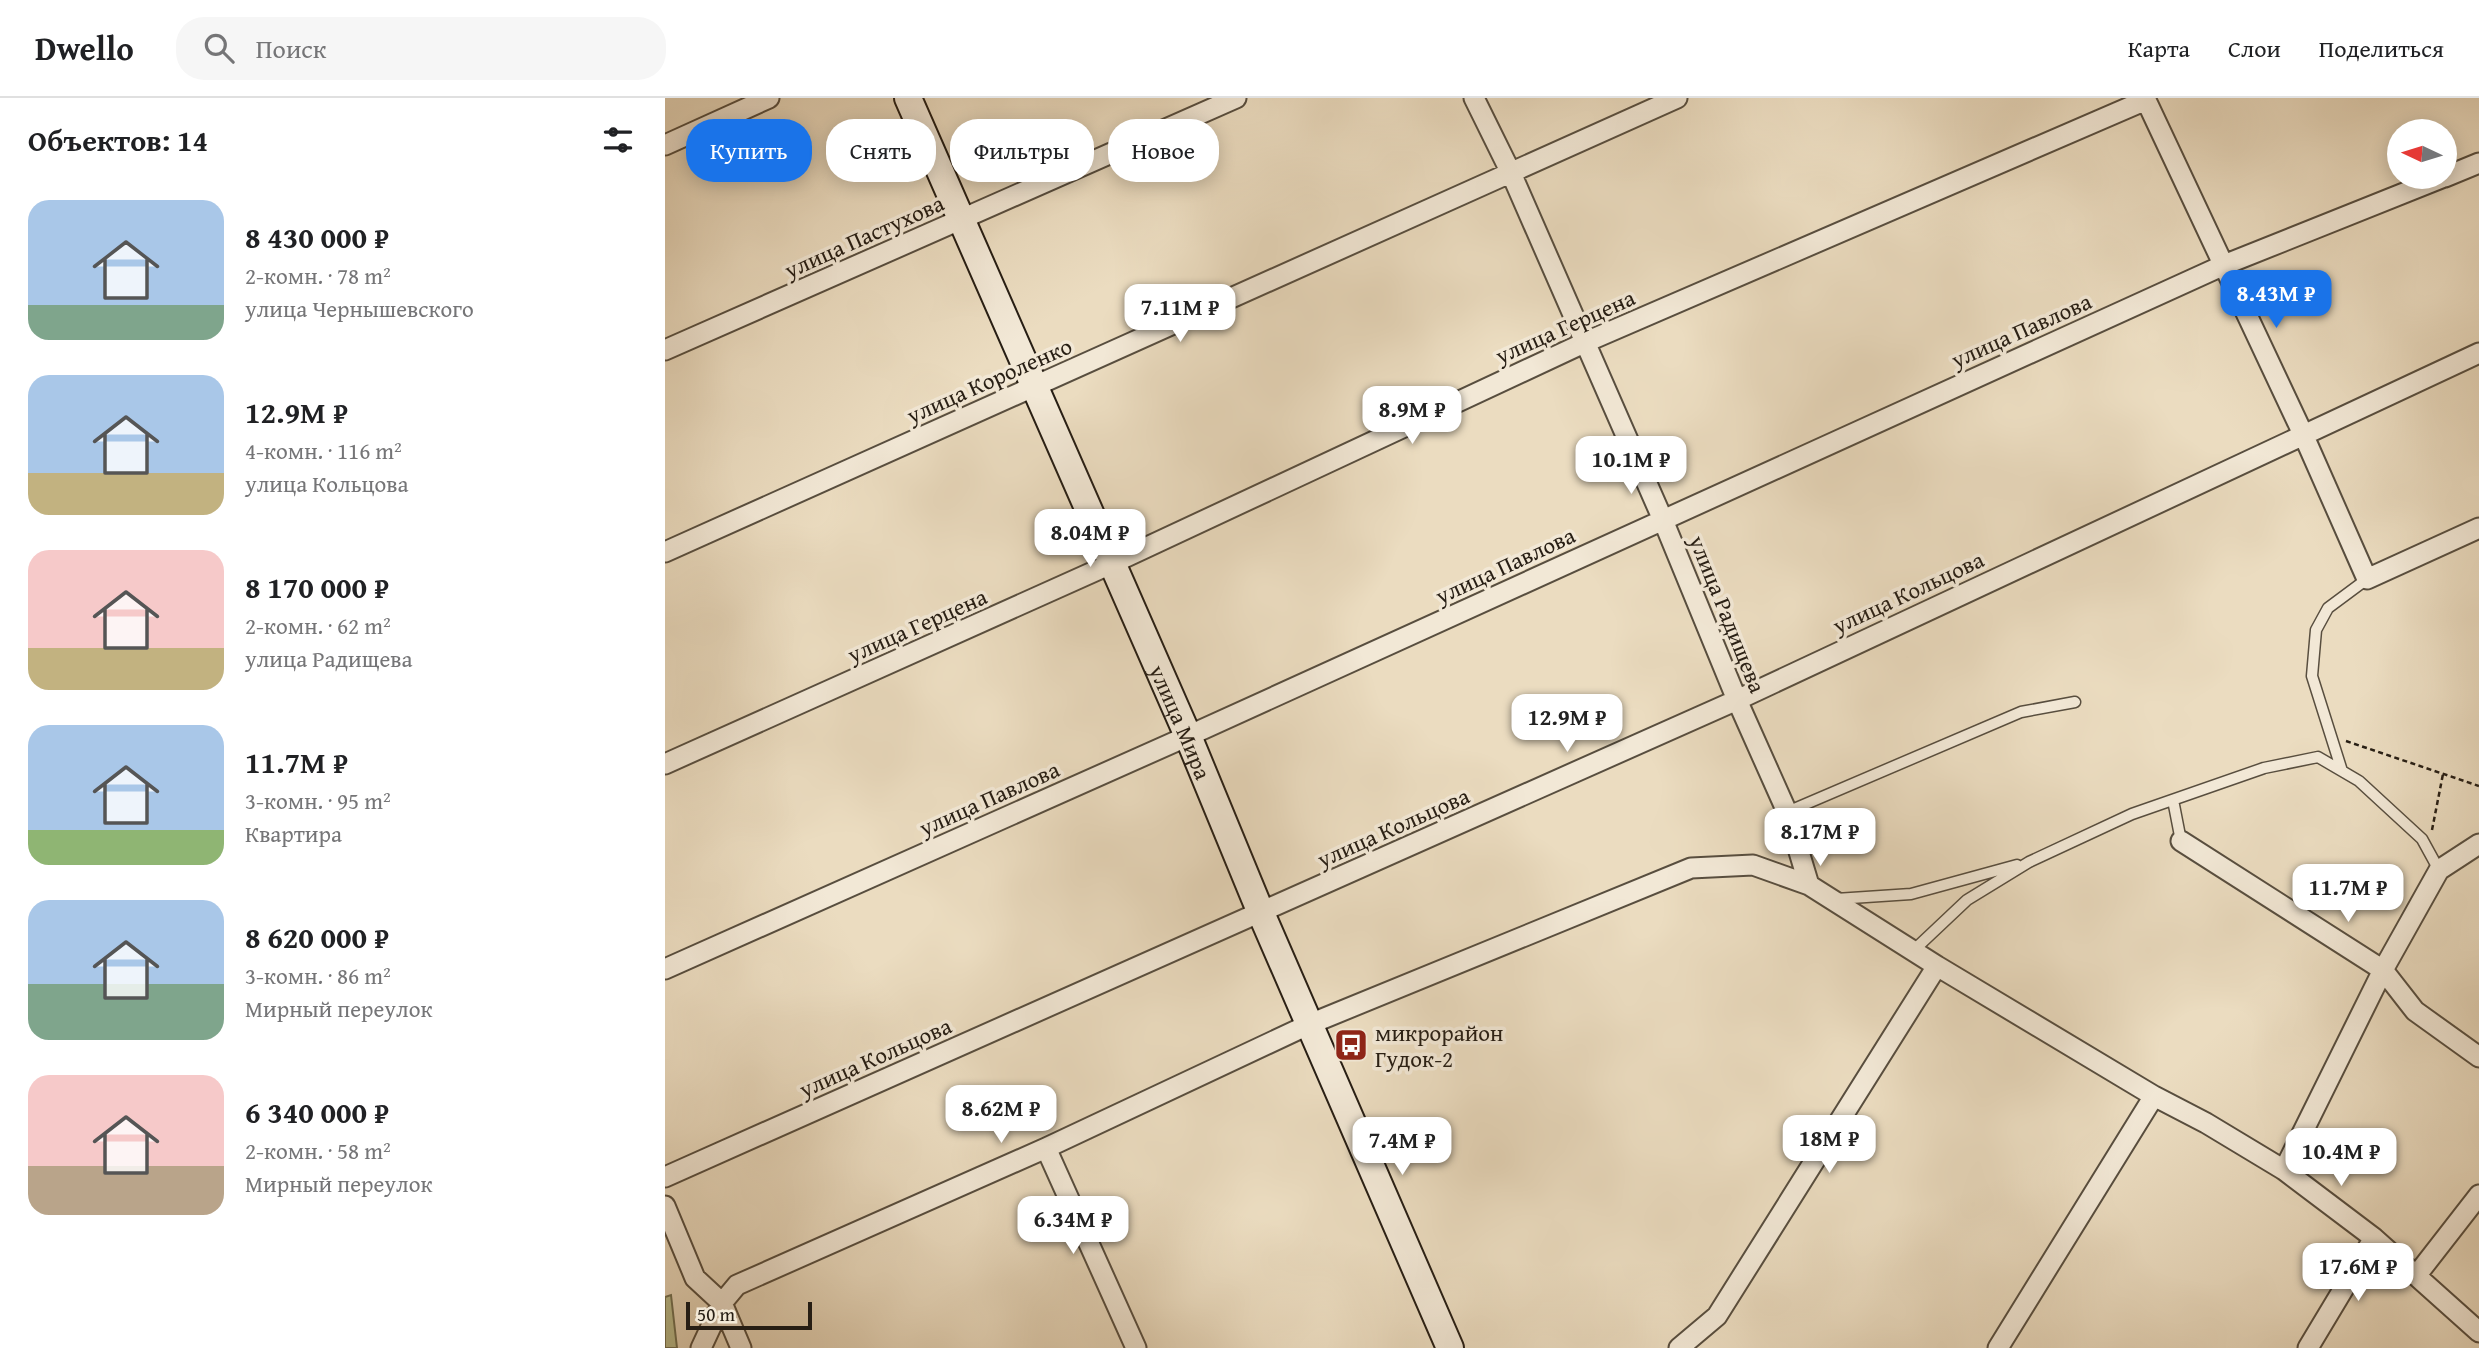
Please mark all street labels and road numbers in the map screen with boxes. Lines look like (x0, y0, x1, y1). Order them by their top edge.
street label: улица Пастухова (778, 186, 949, 286)
street label: улица Герцена (1489, 280, 1640, 372)
street label: улица Павлова (1945, 284, 2097, 376)
street label: улица Короленко (900, 329, 1077, 432)
street label: улица Павлова (1429, 518, 1580, 612)
street label: улица Радищева (1681, 529, 1775, 698)
street label: улица Кольцова (1826, 542, 1989, 642)
street label: улица Герцена (841, 579, 992, 671)
street label: улица Мира (1142, 658, 1221, 784)
street label: улица Павлова (913, 752, 1065, 844)
street label: улица Кольцова (1311, 779, 1474, 876)
street label: улица Кольцова (793, 1009, 956, 1106)

